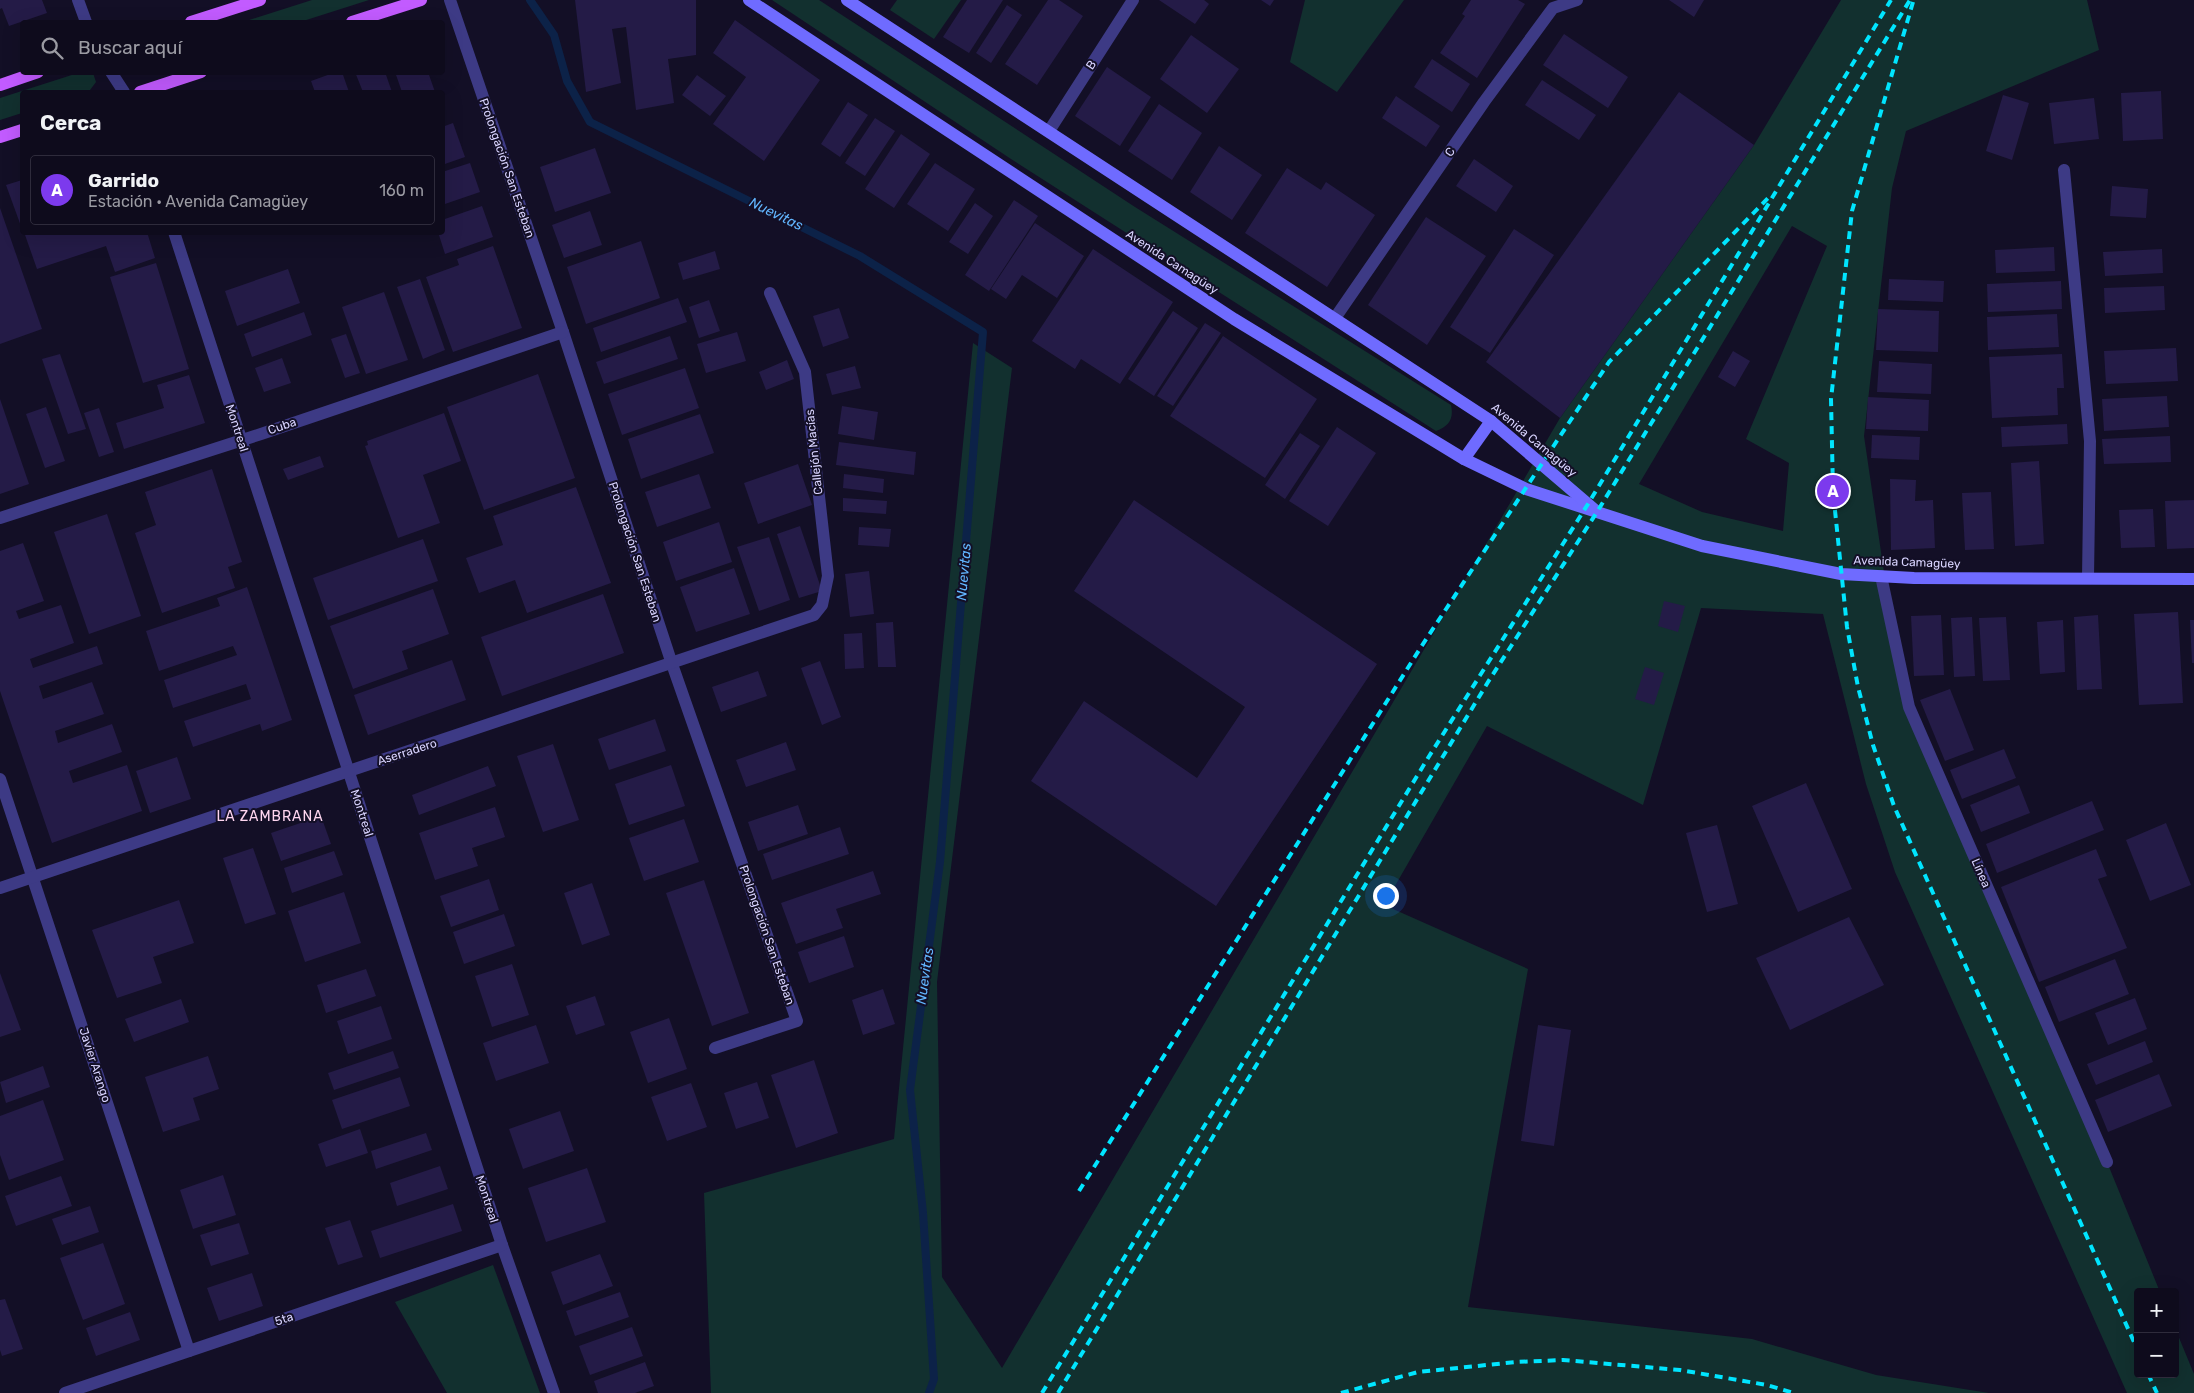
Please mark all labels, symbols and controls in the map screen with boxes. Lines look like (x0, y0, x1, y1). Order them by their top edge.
search box (20, 20, 445, 75)
icon: search (38, 34, 66, 62)
text: Buscar aquí (78, 36, 182, 59)
street label: B (1083, 58, 1099, 72)
street label: Prolongación San Esteban (477, 96, 537, 240)
text: Cerca (40, 110, 101, 135)
street label: C (1442, 145, 1458, 159)
text: Garrido (88, 169, 159, 192)
text: A (51, 181, 63, 200)
text: 160 m (379, 181, 424, 200)
text: Estación · Avenida Camagüey (88, 192, 308, 211)
water label: Nuevitas (746, 194, 806, 234)
street label: Avenida Camagüey (1123, 227, 1221, 297)
street label: Avenida Camagüey (1488, 400, 1580, 480)
street label: Montreal (223, 403, 251, 454)
street label: Callejón Macías (803, 409, 825, 495)
street label: Cuba (266, 415, 298, 437)
pin: A (1817, 472, 1849, 510)
street label: Prolongación San Esteban (606, 480, 664, 624)
water label: Nuevitas (953, 543, 975, 601)
street label: Avenida Camagüey (1853, 553, 1961, 571)
street label: Aserradero (375, 736, 439, 768)
street label: Montreal (348, 788, 376, 839)
district label: LA ZAMBRANA (216, 808, 324, 825)
street label: Línea (1968, 856, 1994, 890)
street label: Prolongación San Esteban (737, 863, 797, 1007)
your location (1373, 883, 1399, 909)
water label: Nuevitas (913, 946, 937, 1006)
street label: Javier Arango (76, 1026, 114, 1104)
street label: Montreal (473, 1174, 501, 1225)
map controls (2134, 1288, 2179, 1378)
button: + (2134, 1288, 2179, 1333)
street label: 5ta (273, 1309, 295, 1329)
button: − (2134, 1333, 2179, 1378)

